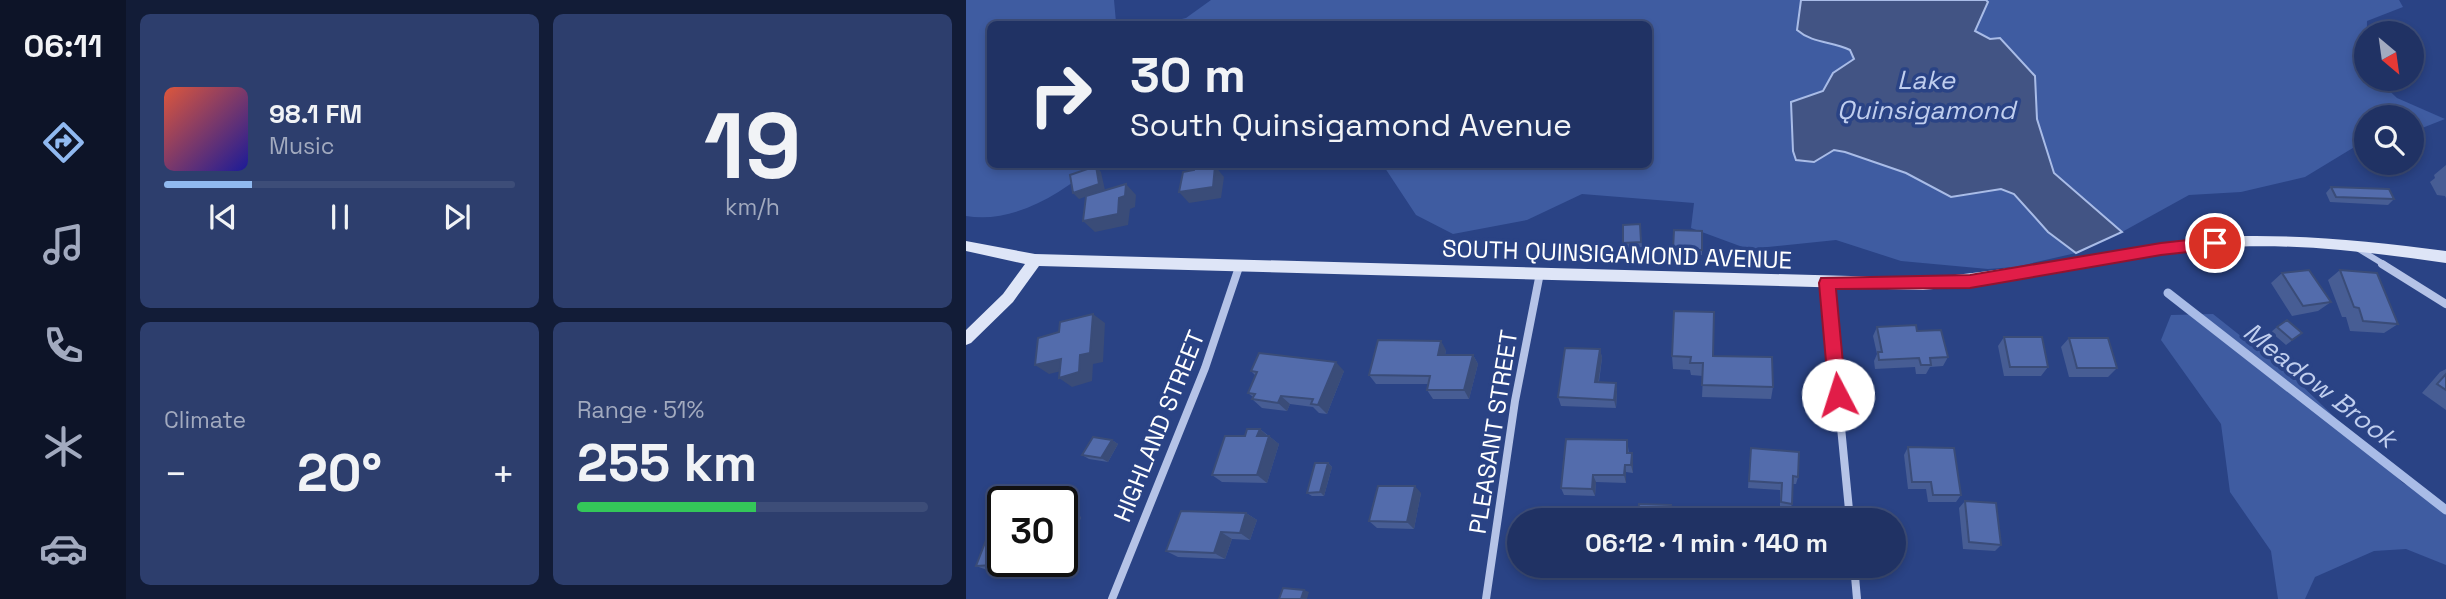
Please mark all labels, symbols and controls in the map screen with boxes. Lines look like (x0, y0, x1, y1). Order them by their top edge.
north arrow (2354, 21, 2424, 91)
map controls (2354, 21, 2424, 175)
text: 06:11 (24, 26, 102, 66)
text: 30 m (1130, 44, 1246, 106)
icon: right (1015, 49, 1106, 140)
water label: Lake Quinsigamond (1837, 63, 2018, 127)
text: 19 (704, 88, 801, 205)
text: 98.1 FM (269, 97, 362, 131)
text: South Quinsigamond Avenue (1130, 105, 1572, 145)
button: search (2354, 105, 2424, 175)
icon: directions (39, 118, 88, 167)
text: Music (269, 131, 334, 161)
text: km/h (725, 192, 780, 222)
icon: previous (204, 198, 242, 236)
icon: pause (321, 198, 359, 236)
icon: next (438, 198, 476, 236)
pin (2185, 213, 2245, 273)
icon: music (39, 220, 88, 269)
icon: arrive (2196, 224, 2234, 262)
street label: SOUTH QUINSIGAMOND AVENUE (1441, 232, 1793, 276)
water label: Meadow Brook (2237, 315, 2406, 457)
icon: phone (39, 321, 88, 370)
street label: HIGHLAND STREET (1106, 326, 1212, 526)
street label: PLEASANT STREET (1462, 328, 1524, 536)
position arrow (1801, 358, 1875, 432)
text: Range · 51% (577, 395, 704, 425)
text: Climate (164, 405, 246, 435)
icon: climate (39, 422, 88, 471)
text: 255 km (577, 430, 757, 496)
text: 20° (297, 440, 382, 506)
text: − (164, 450, 188, 498)
text: + (491, 450, 515, 498)
speed limit sign: 30 (987, 486, 1078, 577)
icon: car (39, 524, 88, 573)
text: 06:12 · 1 min · 140 m (1585, 526, 1828, 560)

